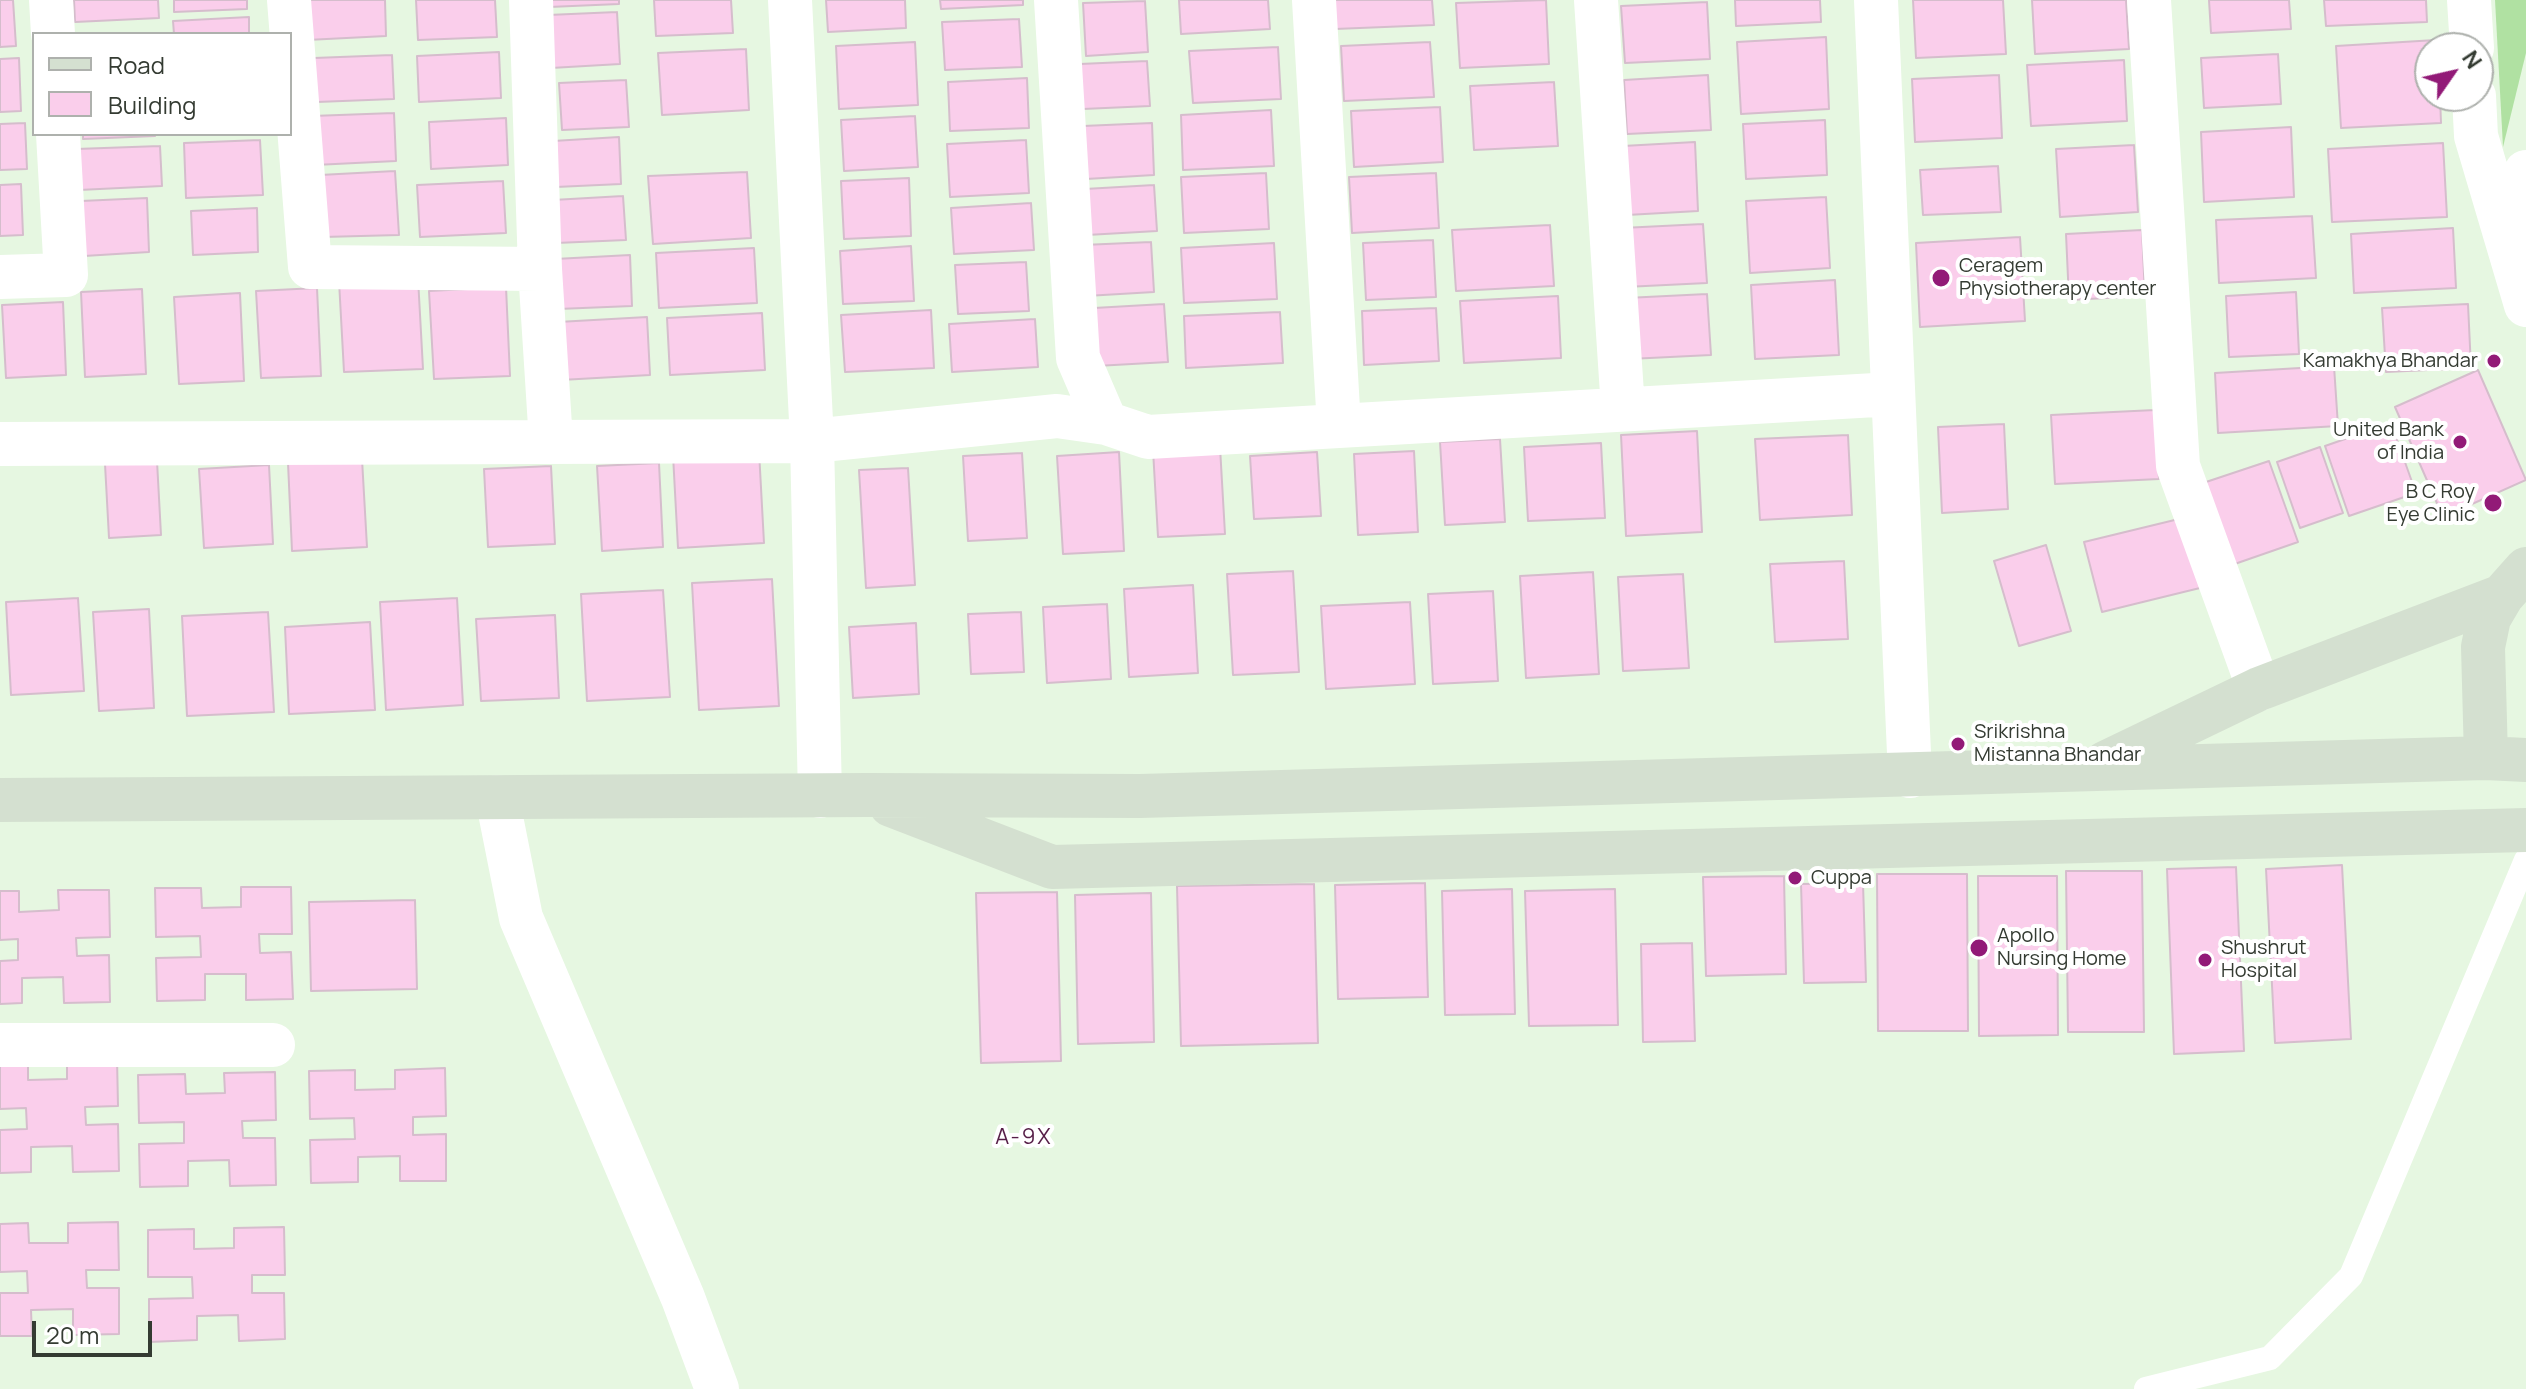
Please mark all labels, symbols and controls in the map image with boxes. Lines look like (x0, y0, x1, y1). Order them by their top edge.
legend (32, 32, 292, 136)
north arrow (2414, 32, 2494, 112)
text: N (2455, 45, 2489, 75)
text: Road (108, 48, 165, 81)
text: Building (108, 88, 196, 121)
place label: Ceragem Physiotherapy center (1959, 254, 2157, 301)
marker: Ceragem Physiotherapy center (1930, 267, 1952, 289)
place label: Kamakhya Bhandar (2303, 349, 2478, 373)
marker: Kamakhya Bhandar (2485, 352, 2503, 370)
place label: United Bank of India (2333, 418, 2444, 465)
marker: United Bank of India (2451, 433, 2469, 451)
place label: B C Roy Eye Clinic (2386, 480, 2475, 527)
marker: B C Roy Eye Clinic (2482, 492, 2504, 514)
place label: Srikrishna Mistanna Bhandar (1974, 720, 2141, 767)
marker: Srikrishna Mistanna Bhandar (1949, 735, 1967, 753)
place label: Cuppa (1811, 866, 1872, 890)
marker: Cuppa (1786, 869, 1804, 887)
place label: Apollo Nursing Home (1997, 924, 2126, 971)
place label: Shushrut Hospital (2221, 936, 2307, 983)
marker: Apollo Nursing Home (1968, 937, 1990, 959)
marker: Shushrut Hospital (2196, 951, 2214, 969)
district label: A-9X (995, 1125, 1053, 1151)
scale bar (36, 1305, 156, 1355)
text: 20 m (46, 1318, 99, 1351)

